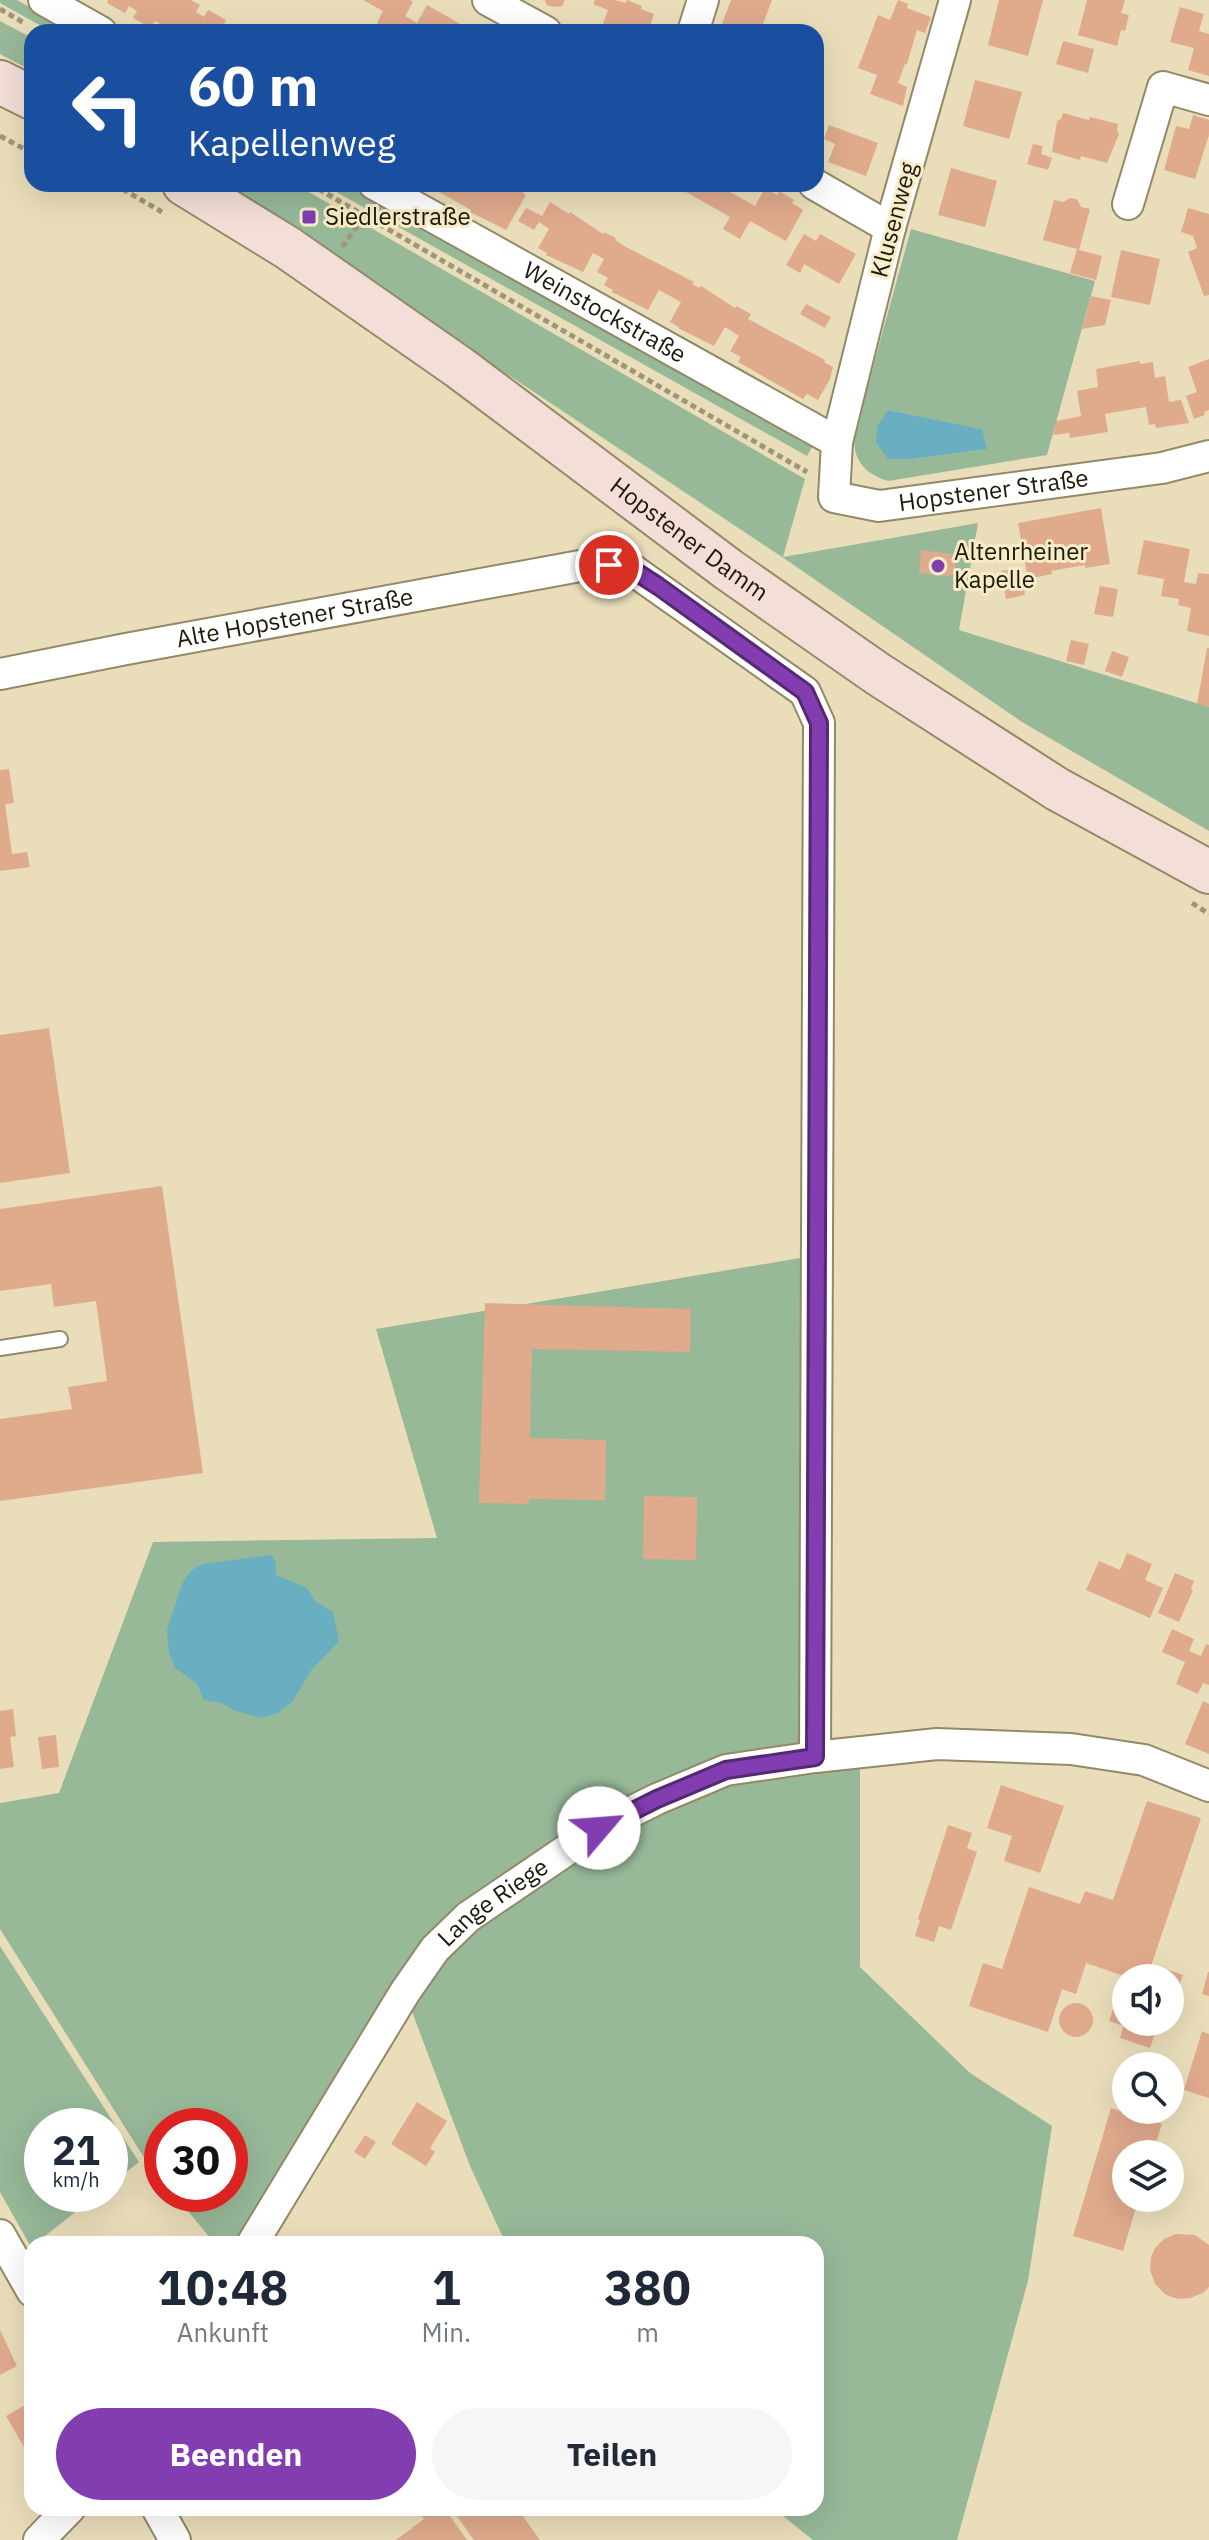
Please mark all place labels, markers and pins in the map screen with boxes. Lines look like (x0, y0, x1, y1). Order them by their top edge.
place label: Siedlerstraße (325, 200, 471, 232)
marker: Siedlerstraße (300, 208, 318, 226)
pin (575, 531, 643, 599)
place label: Altenrheiner Kapelle (954, 535, 1088, 595)
marker: Altenrheiner Kapelle (929, 557, 947, 575)

